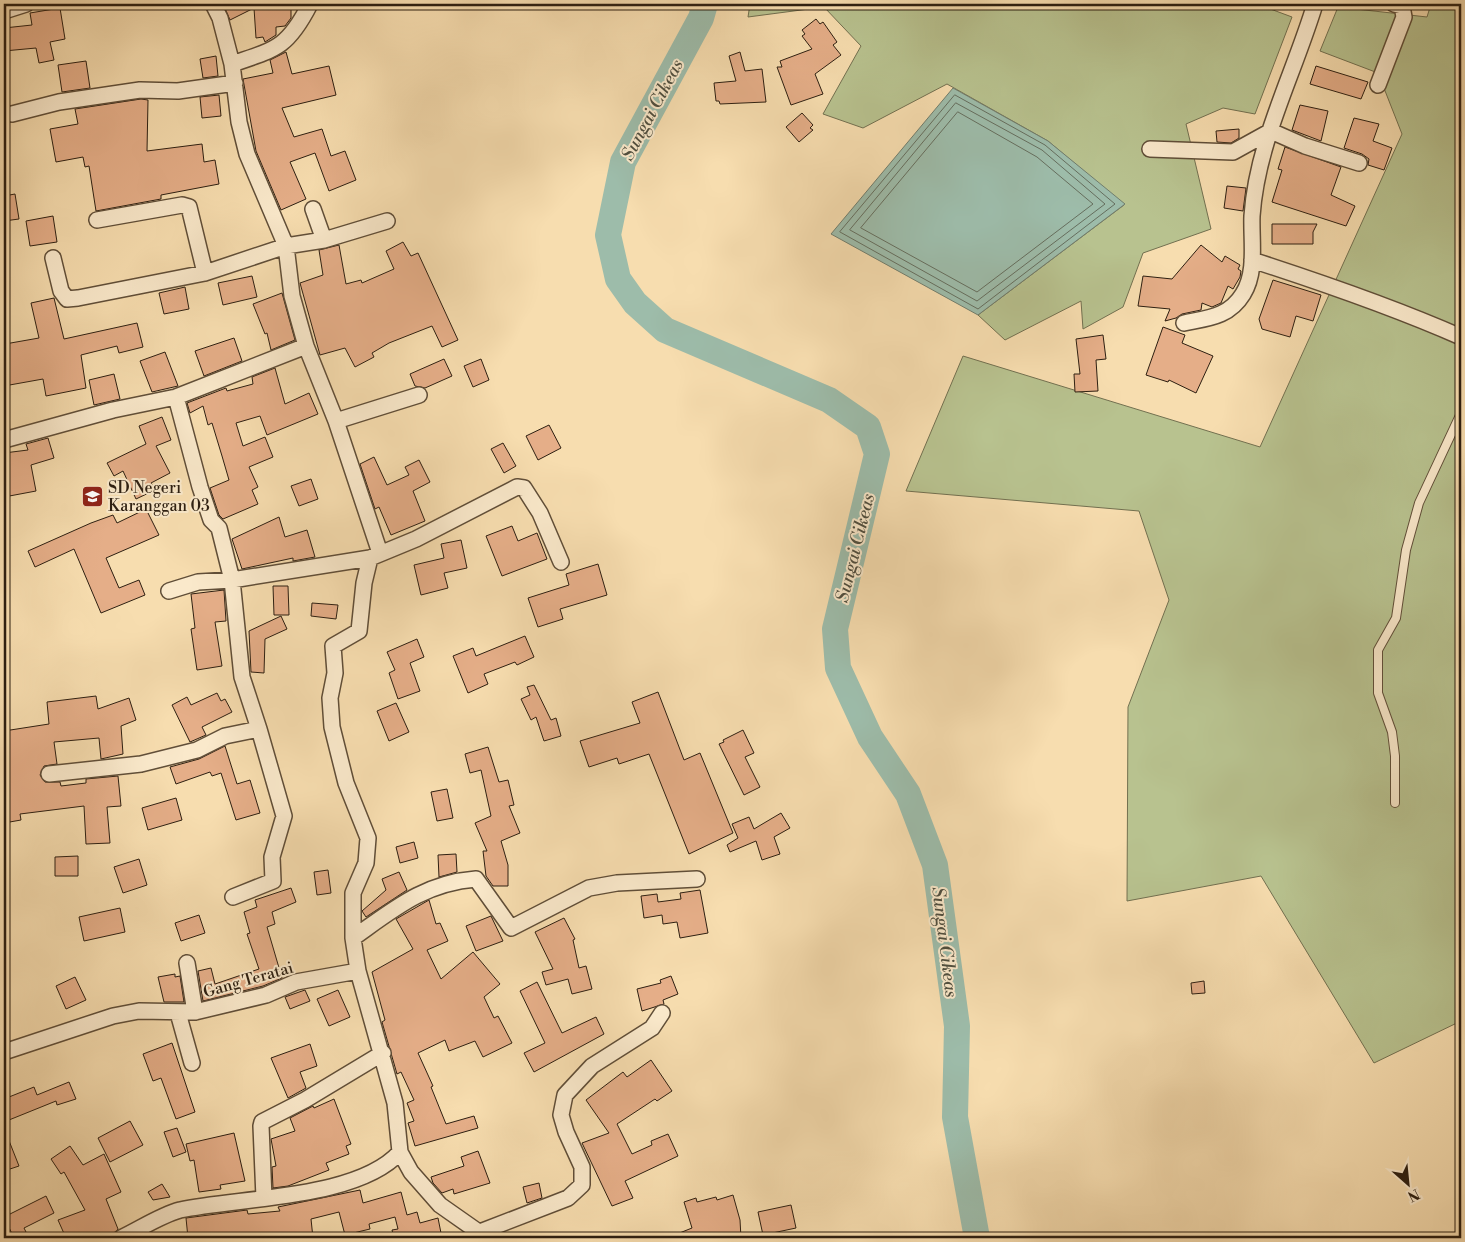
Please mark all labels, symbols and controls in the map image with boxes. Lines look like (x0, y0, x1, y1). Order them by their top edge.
water label: Sungai Cikeas (616, 55, 689, 165)
place label: SD Negeri Karanggan 03 (108, 478, 210, 516)
school or university icon: SD Negeri Karanggan 03 (80, 484, 104, 508)
water label: Sungai Cikeas (831, 491, 880, 605)
water label: Sungai Cikeas (926, 885, 963, 999)
street label: Gang Teratai (201, 958, 296, 1002)
north arrow (1382, 1160, 1432, 1210)
text: N (1404, 1184, 1422, 1205)

